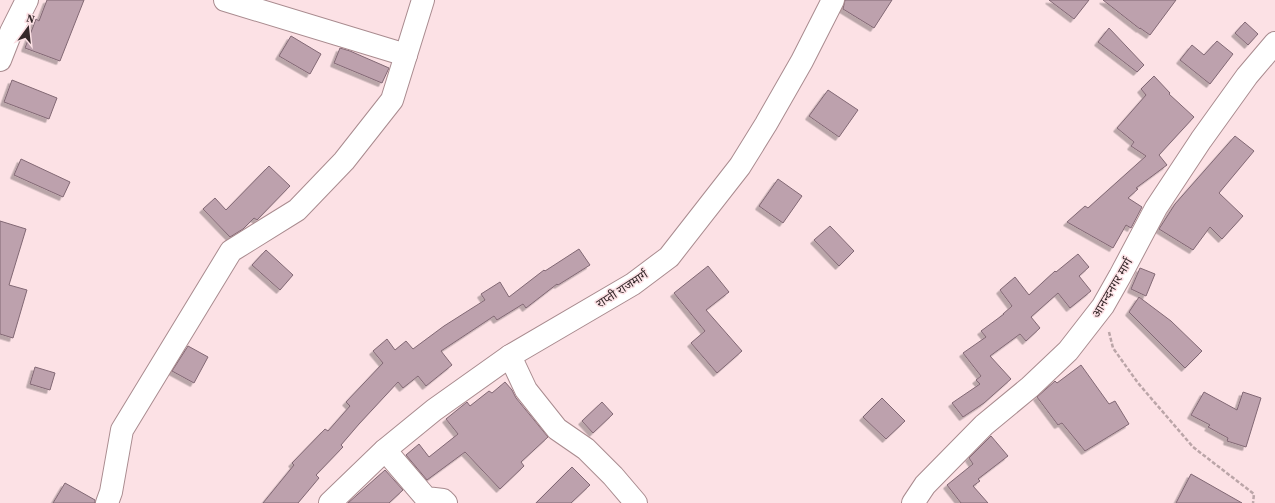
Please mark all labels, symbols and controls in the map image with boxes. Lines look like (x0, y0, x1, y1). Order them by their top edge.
north arrow (8, 8, 48, 48)
text: N (25, 11, 36, 27)
street label: आनन्दनगर मार्ग (1088, 254, 1137, 321)
street label: राप्ती राजमार्ग (593, 266, 652, 312)

